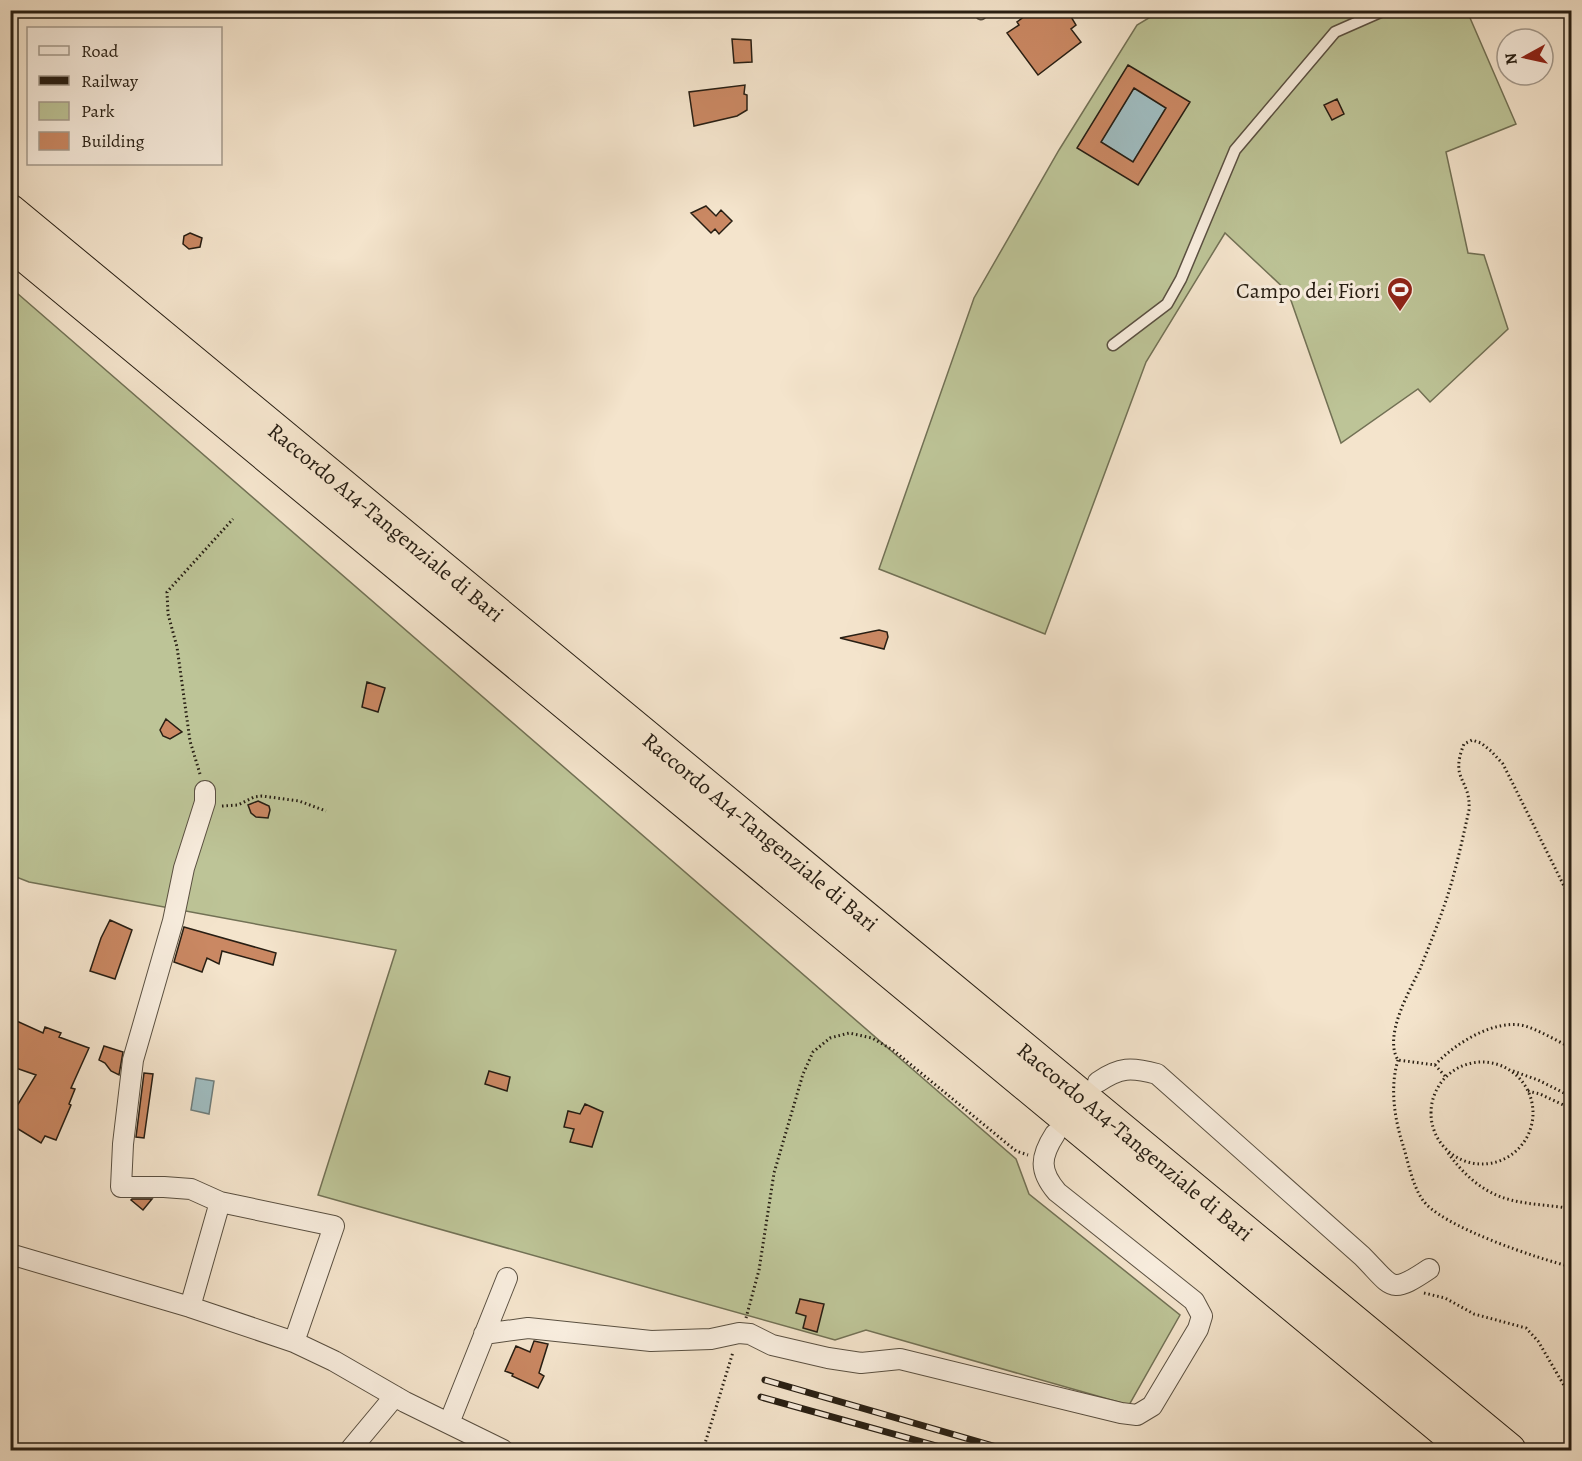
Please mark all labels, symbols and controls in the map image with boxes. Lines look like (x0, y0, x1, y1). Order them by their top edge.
legend (27, 27, 222, 165)
north arrow (1495, 27, 1555, 87)
text: Road (81, 39, 119, 63)
text: N (1499, 51, 1523, 66)
text: Railway (81, 69, 139, 93)
text: Park (81, 99, 115, 123)
text: Building (81, 129, 145, 153)
sports icon: Campo dei Fiori (1385, 275, 1415, 313)
place label: Campo dei Fiori (1236, 276, 1380, 306)
street label: Raccordo A14-Tangenziale di Bari (261, 416, 510, 629)
street label: Raccordo A14-Tangenziale di Bari (636, 726, 884, 939)
street label: Raccordo A14-Tangenziale di Bari (1010, 1036, 1259, 1248)

